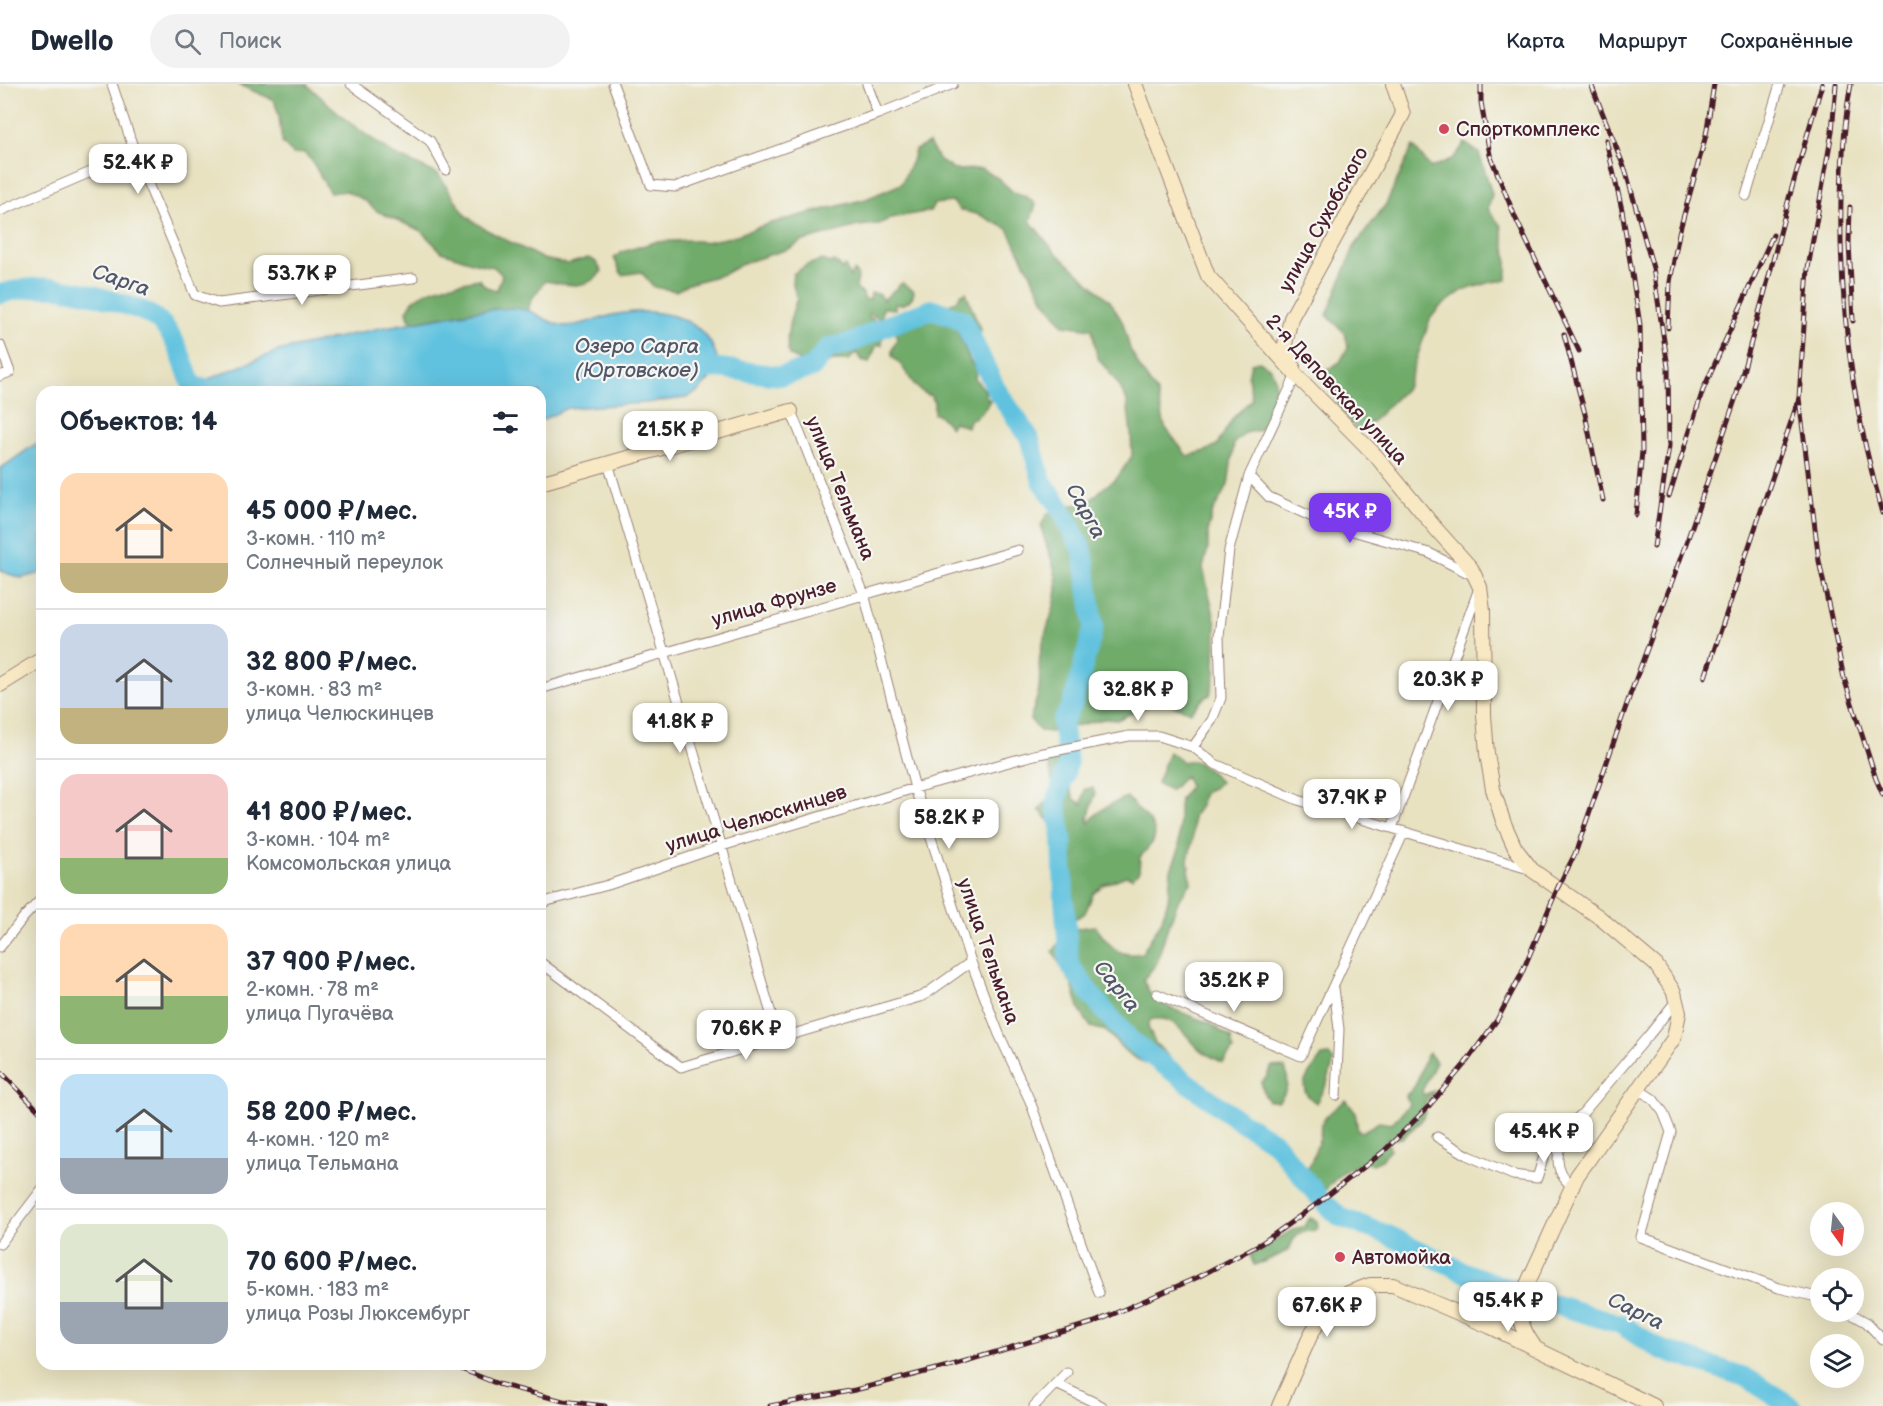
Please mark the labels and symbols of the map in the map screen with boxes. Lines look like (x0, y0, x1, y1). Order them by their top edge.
place label: Спорткомплекс (1456, 118, 1600, 142)
marker: Спорткомплекс (1437, 122, 1451, 136)
street label: улица Сухобского (1274, 143, 1374, 296)
pin: 52.4K ₽ (83, 144, 193, 195)
pin: 53.7K ₽ (247, 255, 357, 306)
water label: Сарга (89, 259, 153, 302)
street label: 2-я Деповская улица (1260, 309, 1412, 470)
water label: Озеро Сарга (Юртовское) (575, 334, 699, 383)
pin: 21.5K ₽ (615, 411, 725, 462)
street label: улица Тельмана (800, 413, 880, 564)
water label: Сарга (1060, 479, 1111, 543)
pin: 45K ₽ (1308, 493, 1392, 544)
street label: улица Фрунзе (709, 574, 839, 632)
pin: 20.3K ₽ (1393, 661, 1503, 712)
pin: 32.8K ₽ (1083, 671, 1193, 722)
pin: 41.8K ₽ (625, 703, 735, 754)
pin: 37.9K ₽ (1297, 779, 1407, 830)
street label: улица Челюскинцев (663, 780, 850, 858)
pin: 58.2K ₽ (894, 799, 1004, 850)
street label: улица Тельмана (952, 875, 1024, 1028)
water label: Сарга (1088, 955, 1145, 1017)
pin: 35.2K ₽ (1179, 962, 1289, 1013)
pin: 70.6K ₽ (691, 1010, 801, 1061)
pin: 45.4K ₽ (1489, 1113, 1599, 1164)
north arrow (1810, 1202, 1864, 1256)
place label: Автомойка (1351, 1246, 1451, 1270)
marker: Автомойка (1333, 1250, 1347, 1264)
pin: 95.4K ₽ (1453, 1282, 1563, 1333)
pin: 67.6K ₽ (1272, 1287, 1382, 1338)
water label: Сарга (1604, 1287, 1668, 1336)

